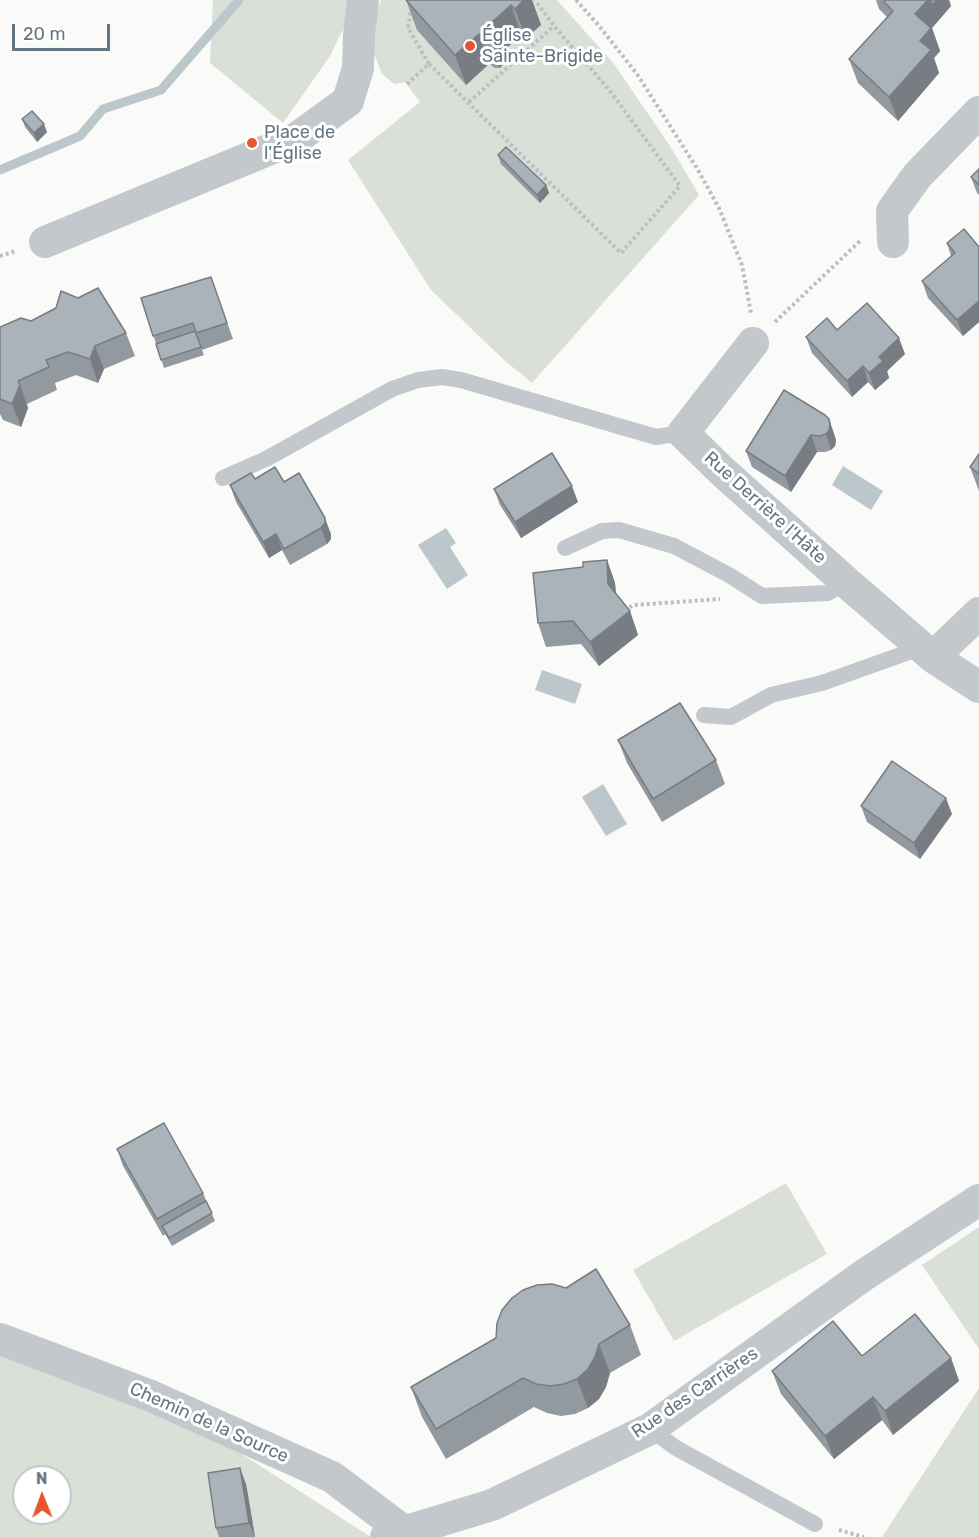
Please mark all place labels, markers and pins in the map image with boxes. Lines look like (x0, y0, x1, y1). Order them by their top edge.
place label: Église Sainte-Brigide (482, 25, 603, 68)
marker: Église Sainte-Brigide (463, 39, 477, 53)
place label: Place de l'Église (264, 122, 335, 164)
marker: Place de l'Église (245, 136, 259, 150)

